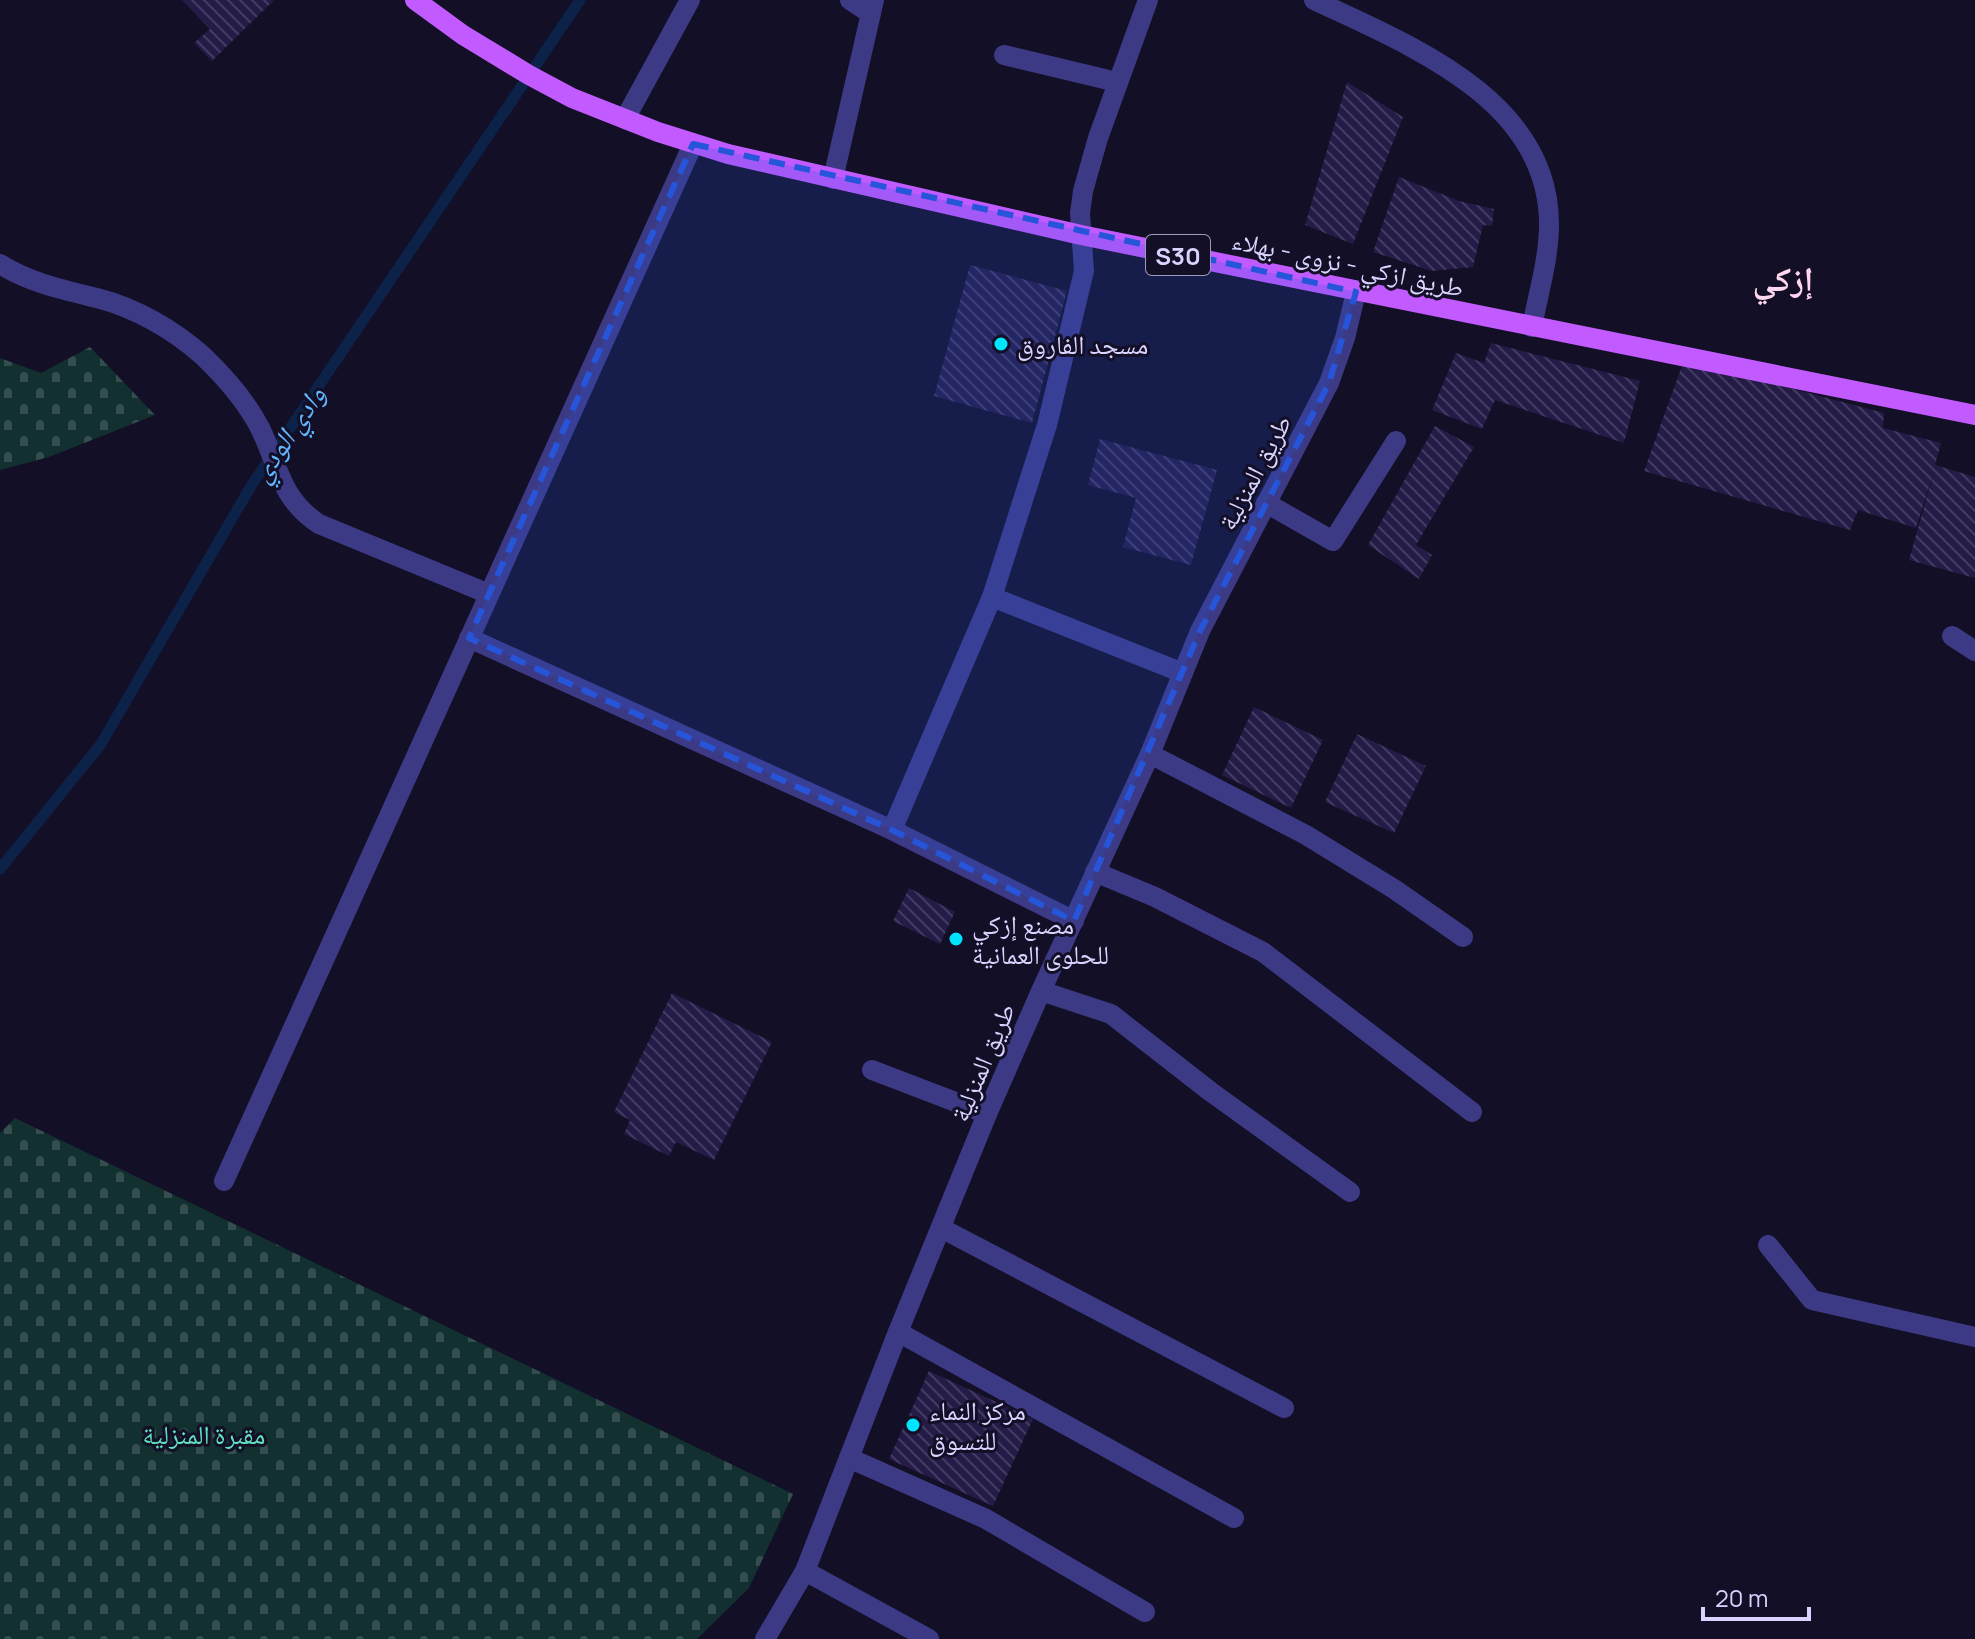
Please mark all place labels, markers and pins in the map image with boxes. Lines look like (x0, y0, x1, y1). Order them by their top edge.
place label: مسجد الفاروق (1017, 326, 1148, 362)
marker: مسجد الفاروق (992, 335, 1010, 353)
place label: مصنع إزكي للحلوى العمانية (972, 906, 1109, 972)
marker: مصنع إزكي للحلوى العمانية (947, 930, 965, 948)
place label: مركز النماء للتسوق (929, 1392, 1026, 1458)
marker: مركز النماء للتسوق (904, 1416, 922, 1434)

